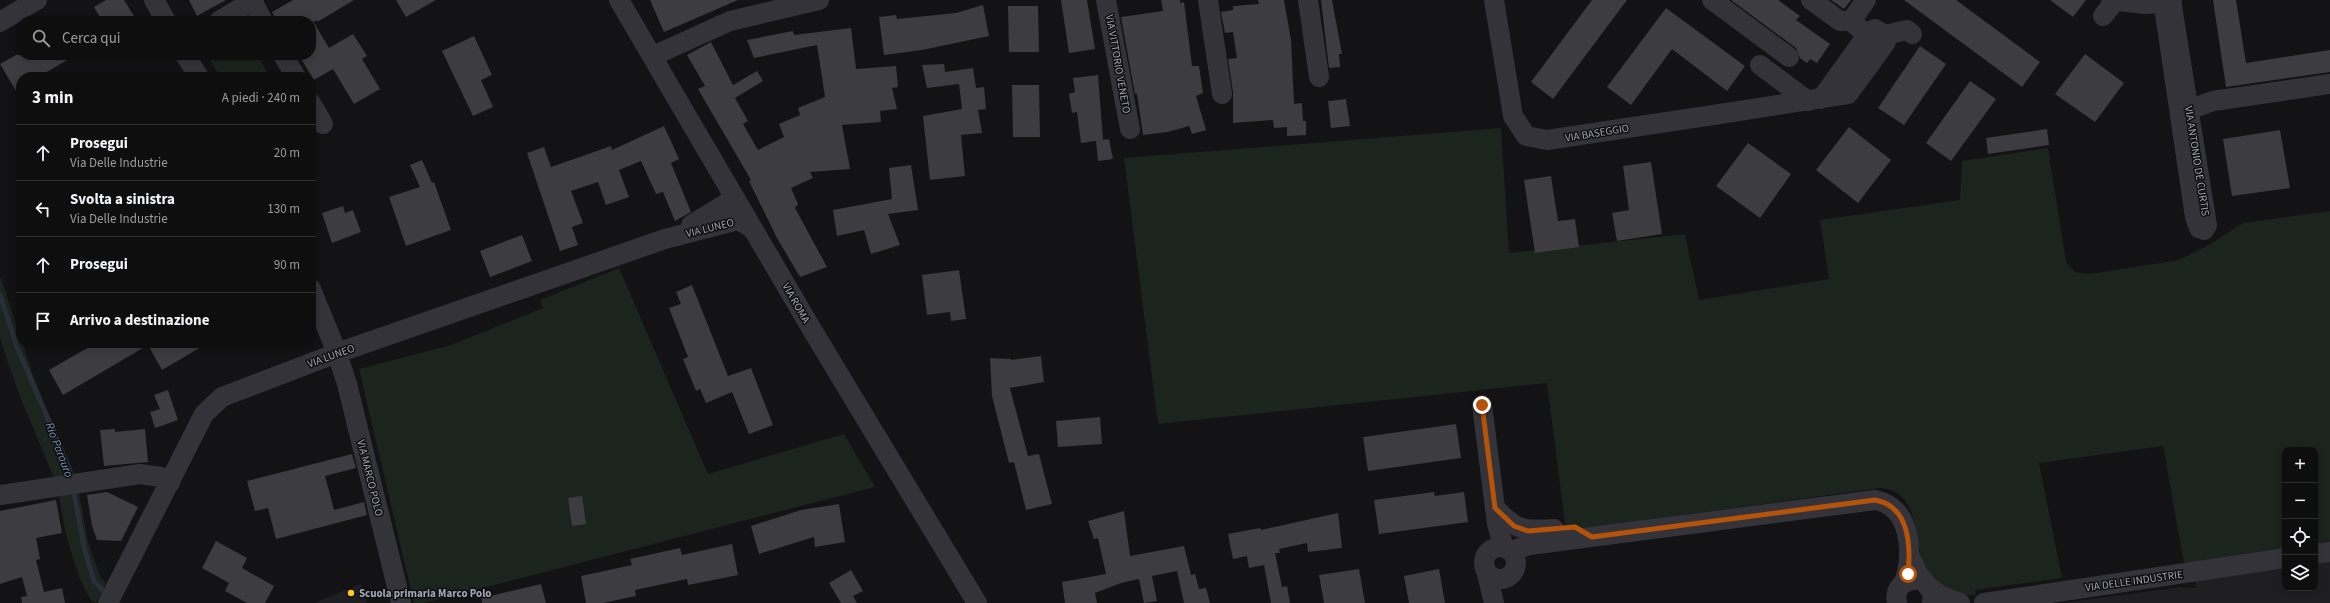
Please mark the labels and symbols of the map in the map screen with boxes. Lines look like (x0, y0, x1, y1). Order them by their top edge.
street label: VIA VITTORIO VENETO (1102, 13, 1134, 115)
street label: VIA ANTONIO DE CURTIS (2181, 105, 2213, 217)
street label: VIA BASEGGIO (1564, 121, 1630, 145)
street label: VIA LUNEO (684, 215, 736, 241)
street label: VIA ROMA (778, 280, 814, 326)
street label: VIA LUNEO (305, 341, 357, 371)
route end (1473, 396, 1491, 414)
water label: Rio Parauro (41, 420, 77, 480)
street label: VIA MARCO POLO (353, 438, 387, 518)
route start (1899, 565, 1917, 583)
street label: VIA DELLE INDUSTRIE (2084, 567, 2184, 595)
place label: Scuola primaria Marco Polo (359, 586, 491, 601)
marker: Scuola primaria Marco Polo (346, 588, 356, 598)

